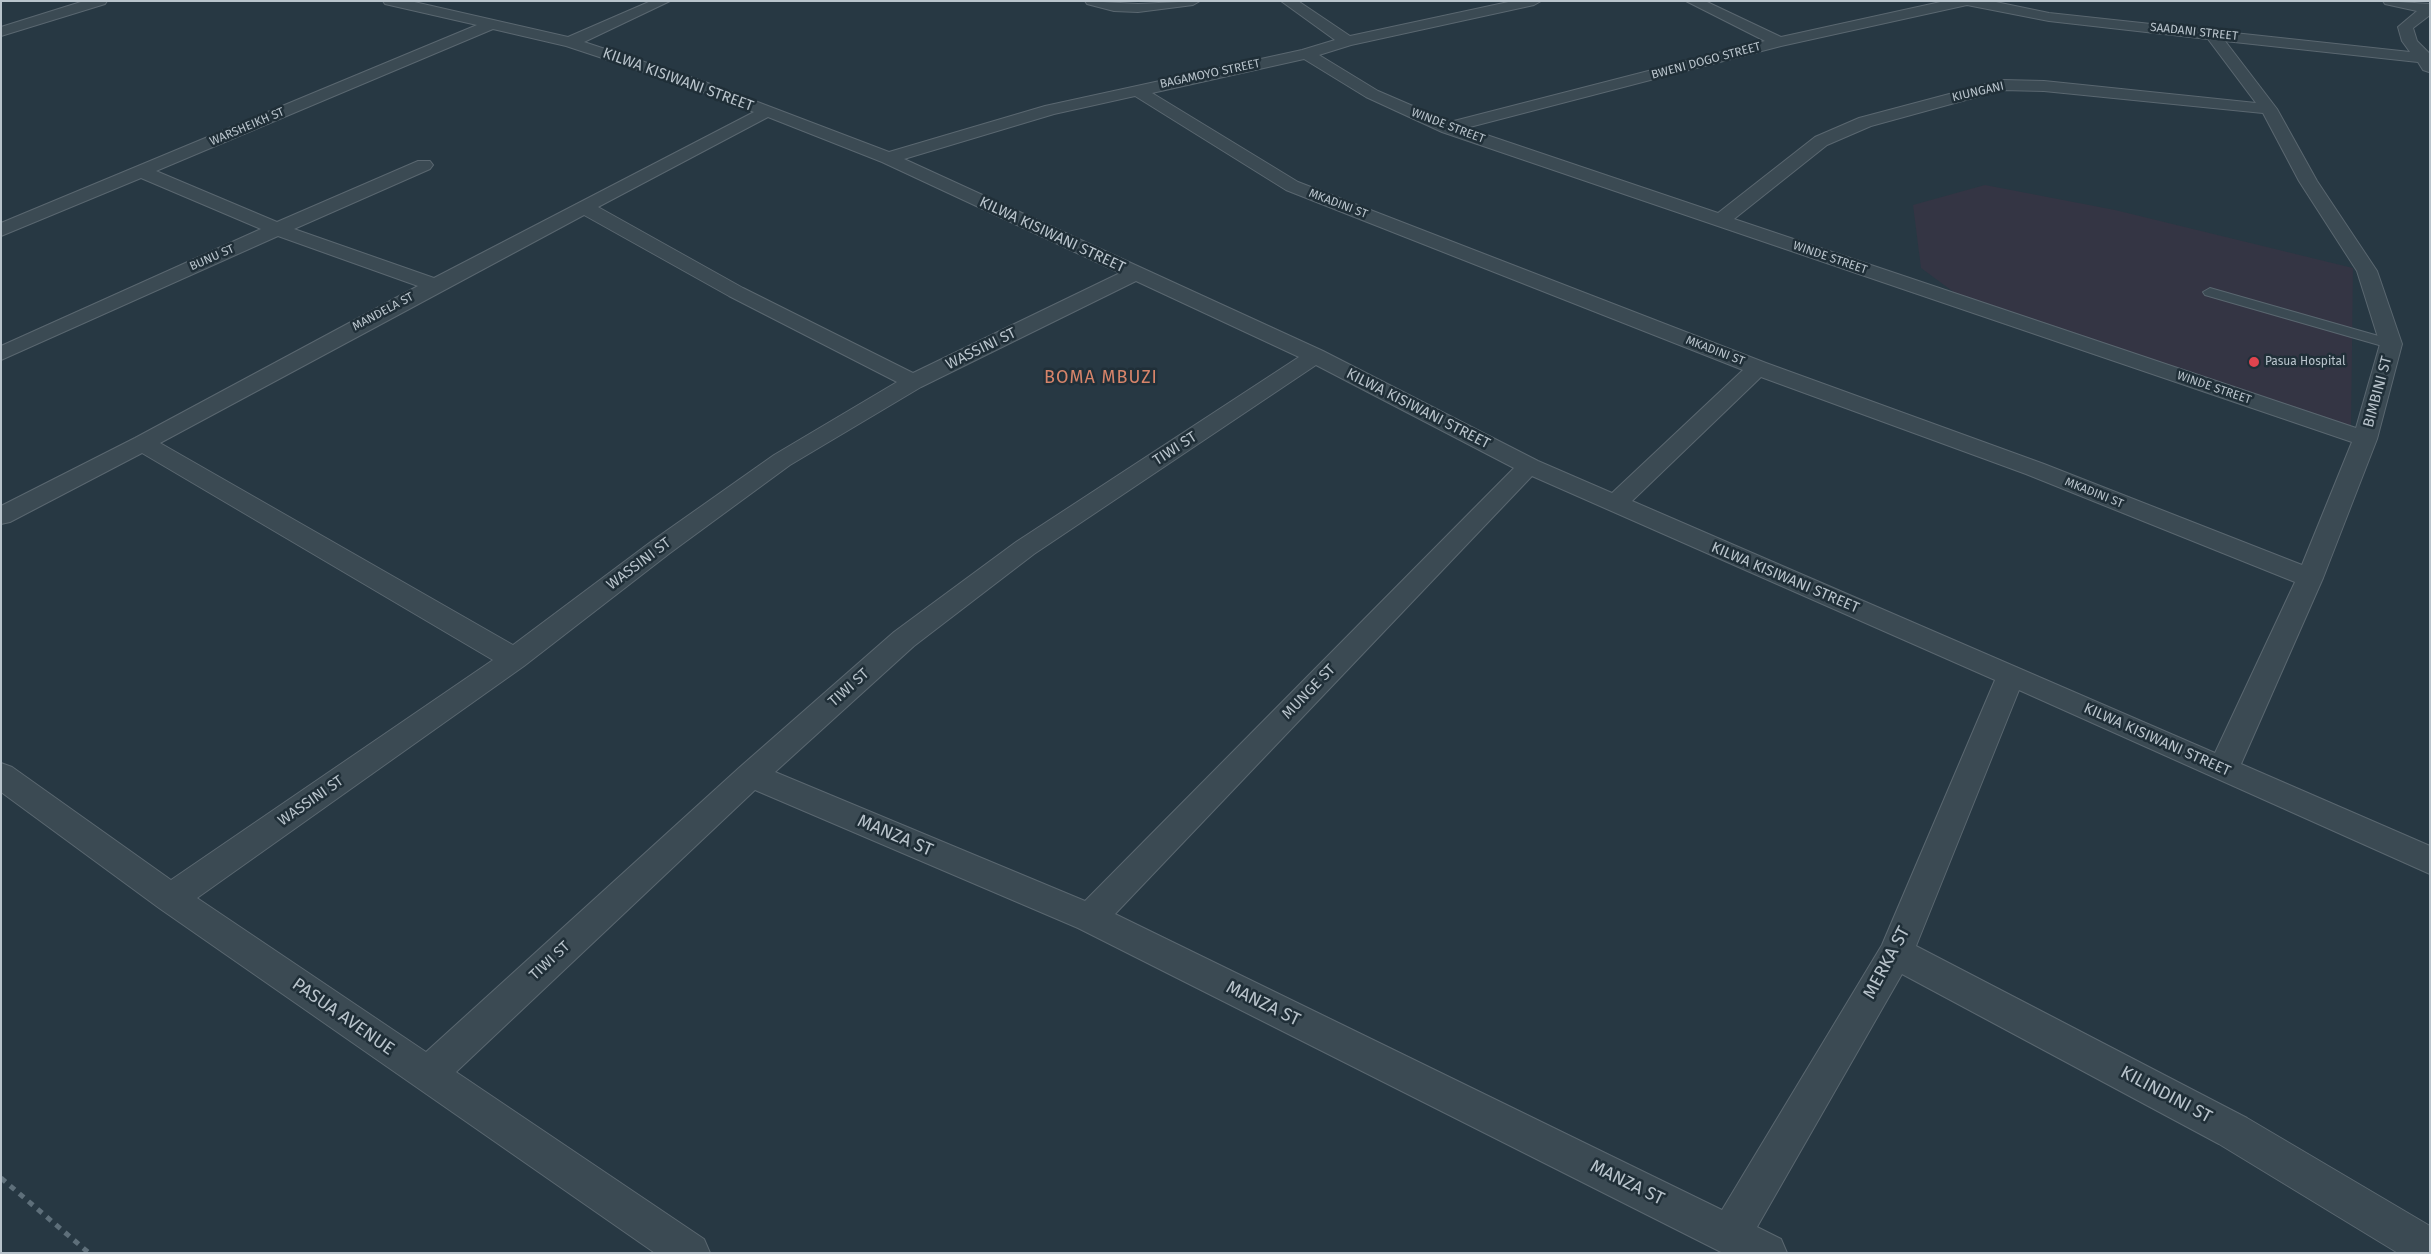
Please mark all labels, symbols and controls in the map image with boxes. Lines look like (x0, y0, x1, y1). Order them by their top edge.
street label: SAADANI STREET (2149, 20, 2239, 44)
street label: BWENI DOGO STREET (1650, 40, 1762, 82)
street label: KILWA KISIWANI STREET (600, 44, 756, 116)
street label: BAGAMOYO STREET (1159, 56, 1261, 92)
street label: KIUNGANI (1951, 79, 2005, 105)
street label: WARSHEIKH ST (208, 105, 286, 149)
street label: WINDE STREET (1409, 105, 1487, 147)
street label: MKADINI ST (1307, 186, 1369, 222)
street label: KILWA KISIWANI STREET (976, 193, 1128, 277)
street label: WINDE STREET (1791, 239, 1869, 277)
street label: BUNU ST (188, 242, 236, 274)
street label: MANDELA ST (350, 290, 416, 334)
street label: WASSINI ST (943, 324, 1019, 374)
street label: MKADINI ST (1684, 333, 1746, 369)
street label: BIMBINI ST (2360, 354, 2396, 430)
marker: Pasua Hospital (2247, 355, 2261, 369)
place label: Pasua Hospital (2265, 355, 2345, 369)
street label: KILWA KISIWANI STREET (1343, 365, 1493, 453)
district label: BOMA MBUZI (1043, 367, 1159, 389)
street label: WINDE STREET (2175, 369, 2253, 407)
street label: TIWI ST (1150, 428, 1200, 470)
street label: MKADINI ST (2063, 475, 2125, 511)
street label: WASSINI ST (603, 534, 675, 594)
street label: KILWA KISIWANI STREET (1708, 539, 1862, 617)
street label: MUNGE ST (1279, 661, 1339, 723)
street label: TIWI ST (825, 665, 873, 711)
street label: KILWA KISIWANI STREET (2081, 699, 2233, 781)
street label: WASSINI ST (275, 772, 347, 830)
street label: MANZA ST (854, 810, 936, 862)
street label: MERKA ST (1859, 923, 1915, 1003)
street label: TIWI ST (526, 938, 574, 984)
street label: PASUA AVENUE (288, 974, 398, 1060)
street label: MANZA ST (1222, 977, 1304, 1031)
street label: KILINDINI ST (2117, 1062, 2215, 1128)
street label: MANZA ST (1586, 1156, 1668, 1210)

